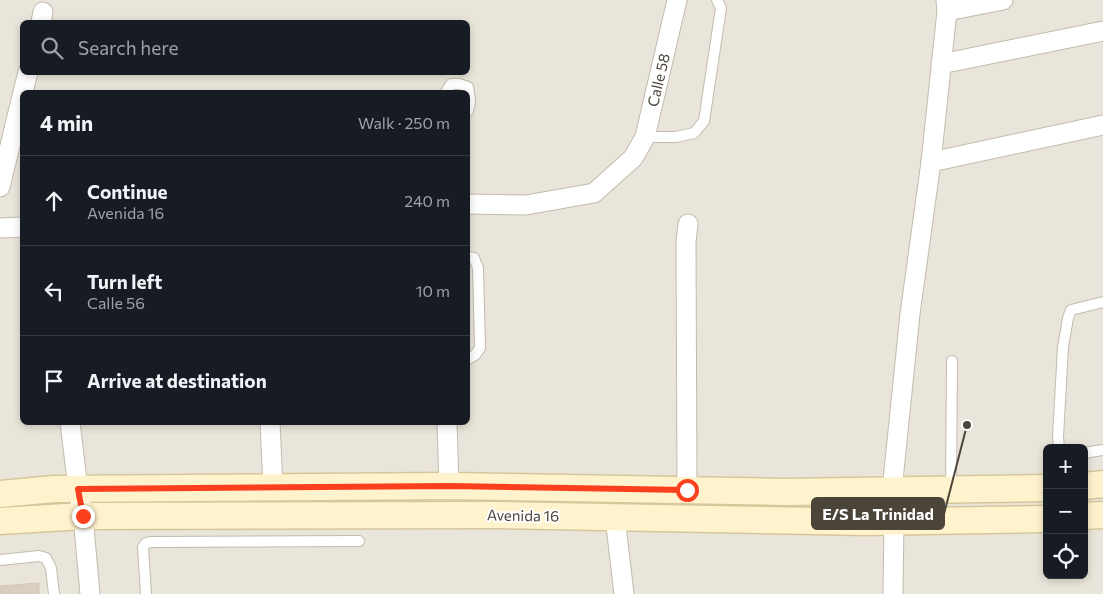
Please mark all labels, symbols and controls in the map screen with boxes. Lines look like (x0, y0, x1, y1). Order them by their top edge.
search box (20, 20, 470, 75)
icon: search (38, 34, 66, 62)
text: Search here (78, 36, 178, 59)
street label: Calle 58 (643, 52, 673, 108)
text: 4 min (40, 110, 93, 135)
text: Walk · 250 m (358, 113, 450, 132)
text: Continue (87, 180, 167, 203)
icon: ahead (40, 187, 68, 215)
text: 240 m (404, 191, 450, 210)
text: Avenida 16 (87, 203, 164, 222)
text: Turn left (87, 270, 162, 293)
icon: left (40, 277, 68, 305)
text: 10 m (416, 281, 450, 300)
text: Calle 56 (87, 293, 145, 312)
icon: arrive (40, 367, 68, 395)
text: Arrive at destination (87, 369, 267, 392)
map controls (1043, 444, 1088, 579)
button: + (1043, 444, 1088, 489)
route start (676, 479, 699, 502)
button: − (1043, 489, 1088, 534)
callout: E/S La Trinidad (812, 498, 944, 529)
text: E/S La Trinidad (822, 504, 934, 523)
route end (72, 505, 95, 528)
street label: Avenida 16 (487, 505, 559, 525)
button: locate (1043, 534, 1088, 579)

